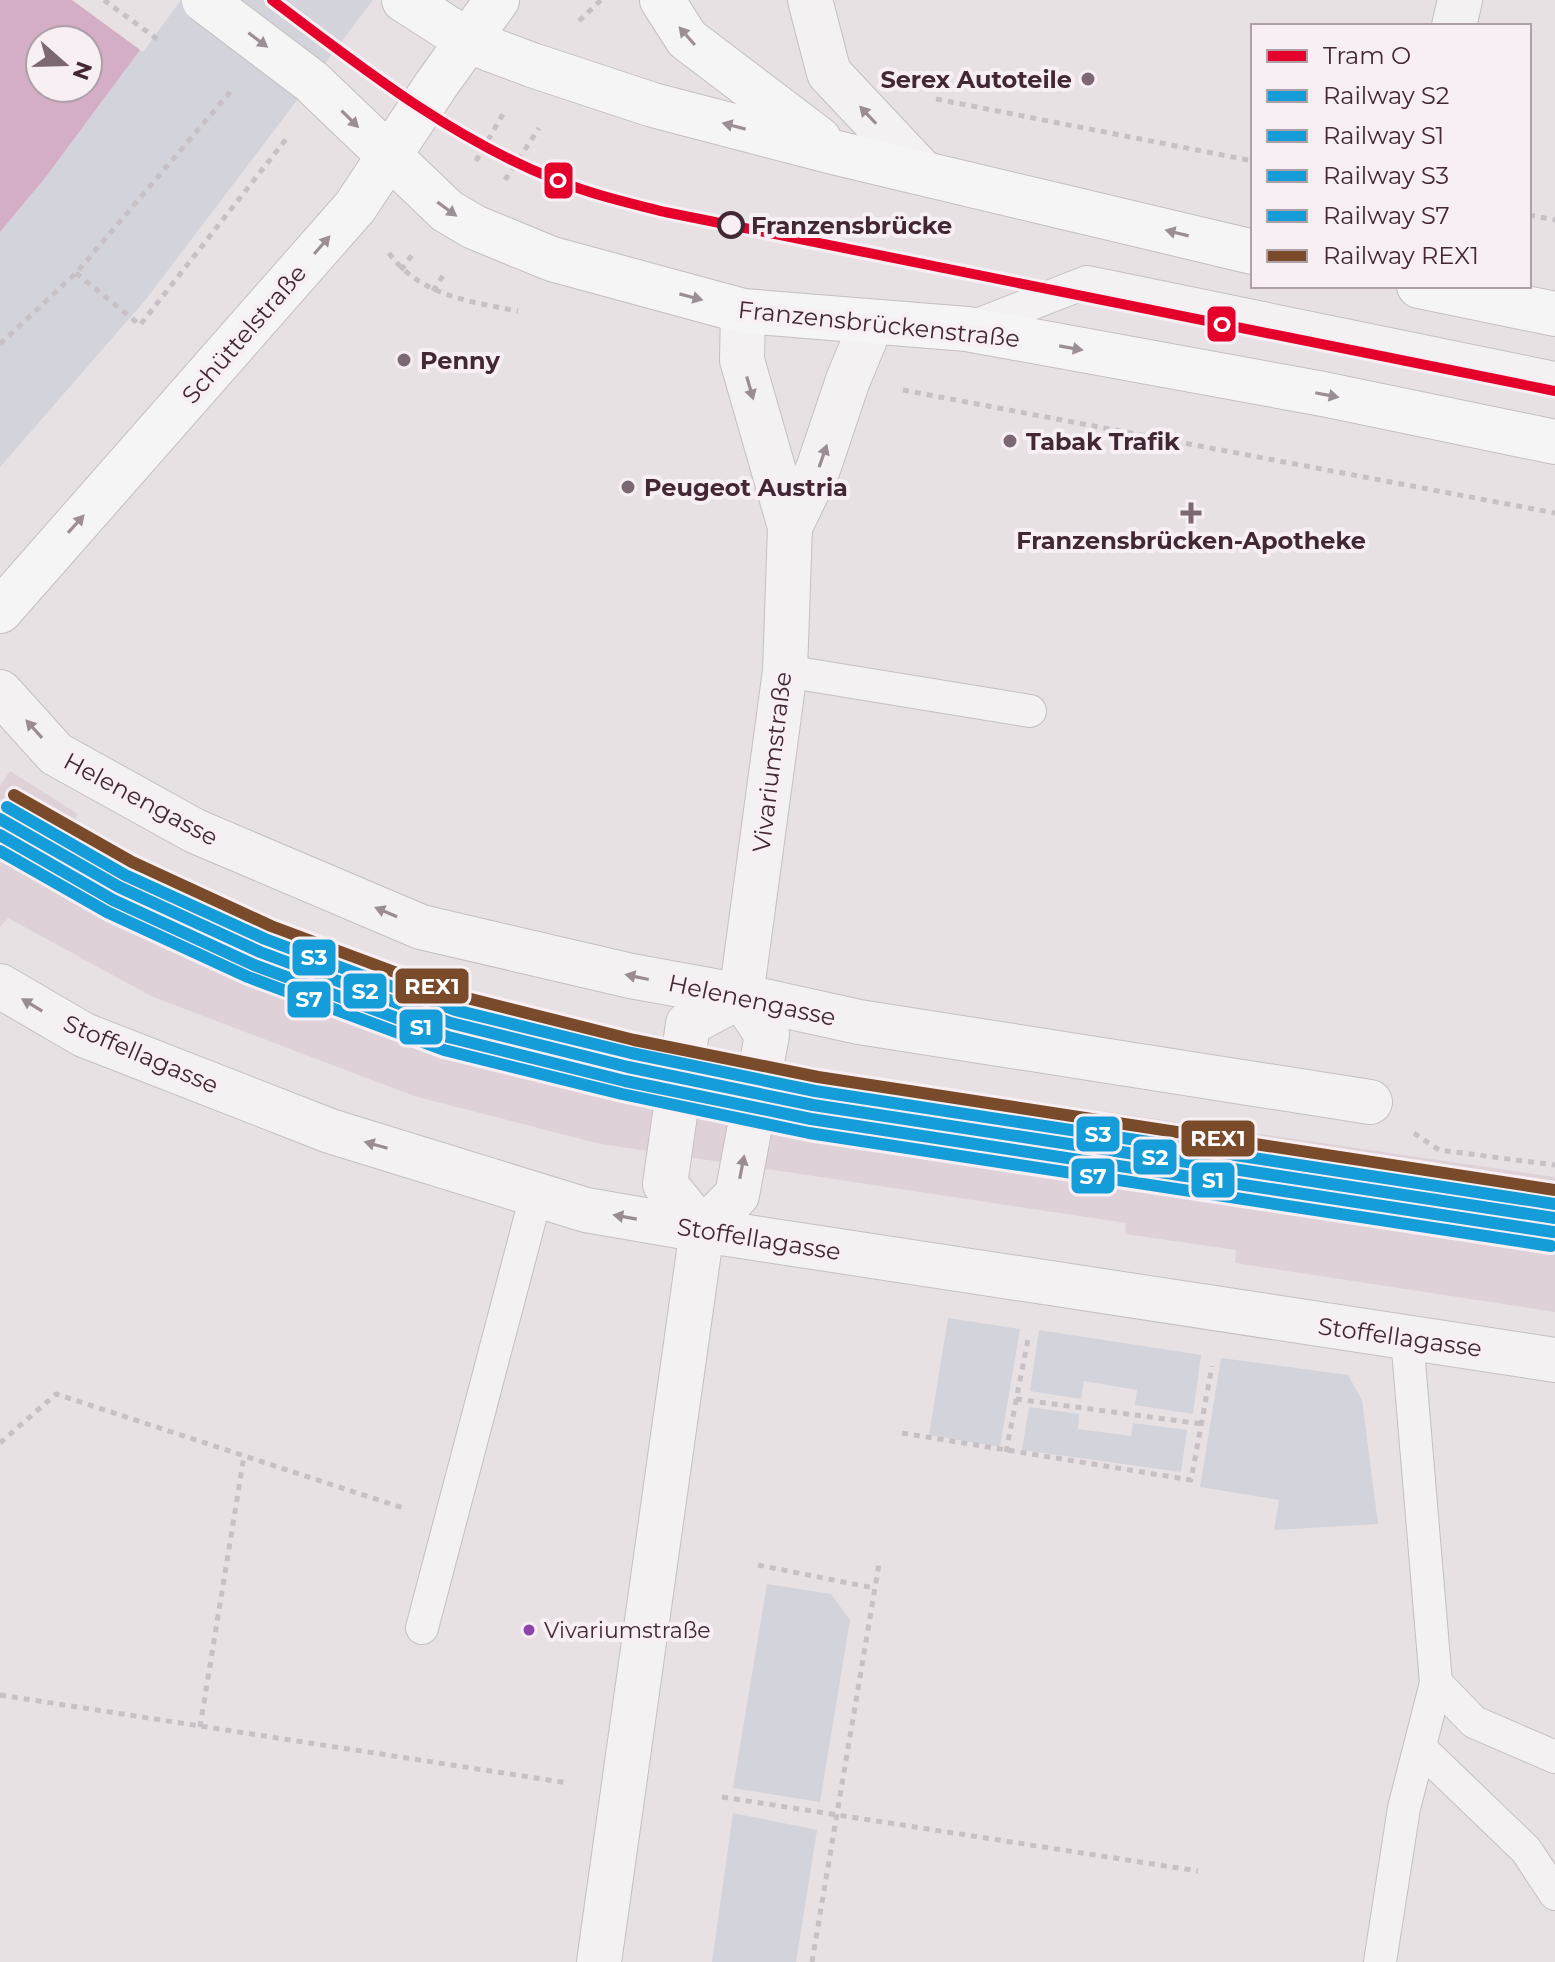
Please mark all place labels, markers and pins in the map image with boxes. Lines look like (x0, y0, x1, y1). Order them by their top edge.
place label: Serex Autoteile (880, 65, 1072, 94)
marker: Serex Autoteile (1079, 70, 1097, 88)
place label: Franzensbrücke (751, 211, 952, 240)
marker: Franzensbrücke (718, 212, 744, 238)
place label: Penny (420, 346, 500, 375)
marker: Penny (395, 351, 413, 369)
place label: Tabak Trafik (1026, 427, 1180, 456)
marker: Tabak Trafik (1001, 432, 1019, 450)
place label: Peugeot Austria (644, 473, 848, 502)
marker: Peugeot Austria (619, 478, 637, 496)
marker: Franzensbrücken-Apotheke (1182, 504, 1200, 522)
place label: Franzensbrücken-Apotheke (1016, 526, 1366, 555)
place label: Vivariumstraße (544, 1617, 711, 1644)
marker: Vivariumstraße (521, 1622, 537, 1638)

